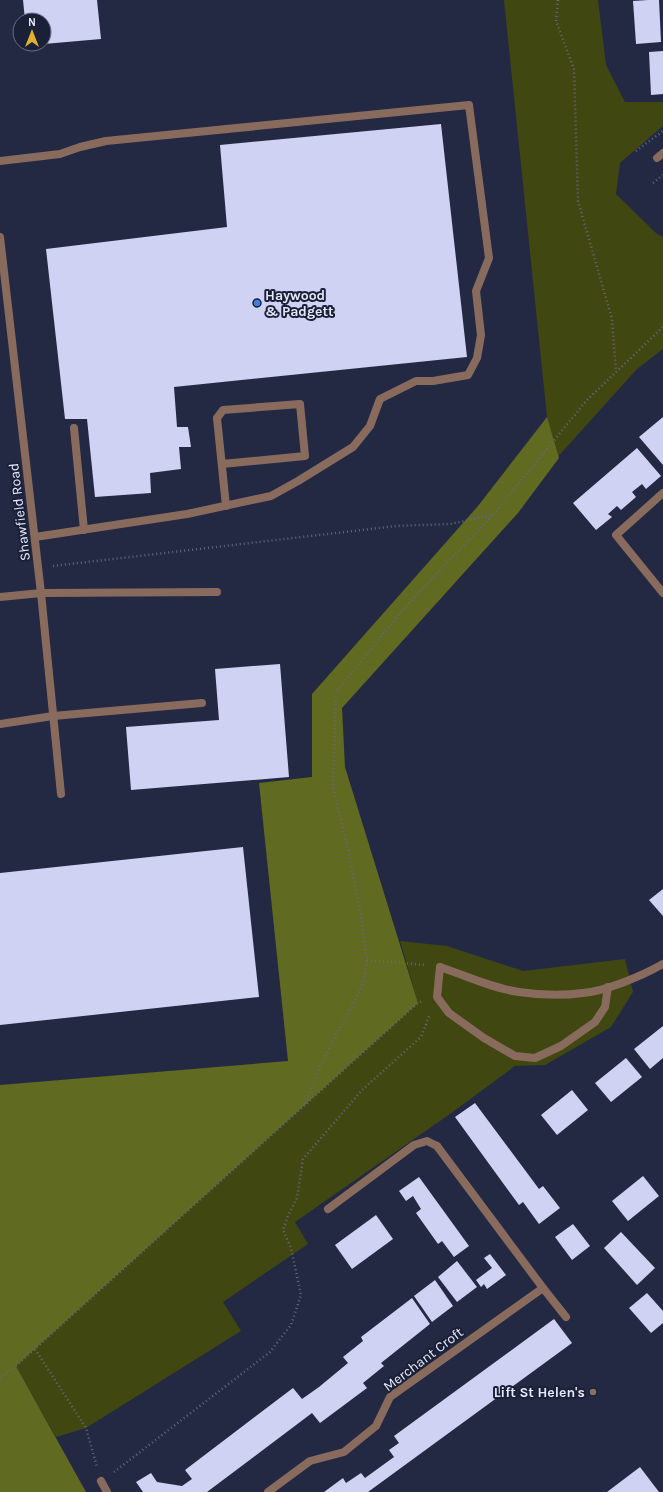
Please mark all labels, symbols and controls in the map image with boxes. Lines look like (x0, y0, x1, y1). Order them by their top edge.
north arrow (12, 12, 52, 52)
text: N (28, 16, 36, 29)
place label: Haywood & Padgett (265, 287, 334, 320)
marker: Haywood & Padgett (252, 298, 262, 308)
street label: Shawfield Road (5, 462, 34, 562)
street label: Merchant Croft (380, 1324, 467, 1395)
place label: Lift St Helen's (494, 1384, 585, 1401)
marker: Lift St Helen's (588, 1387, 598, 1397)

